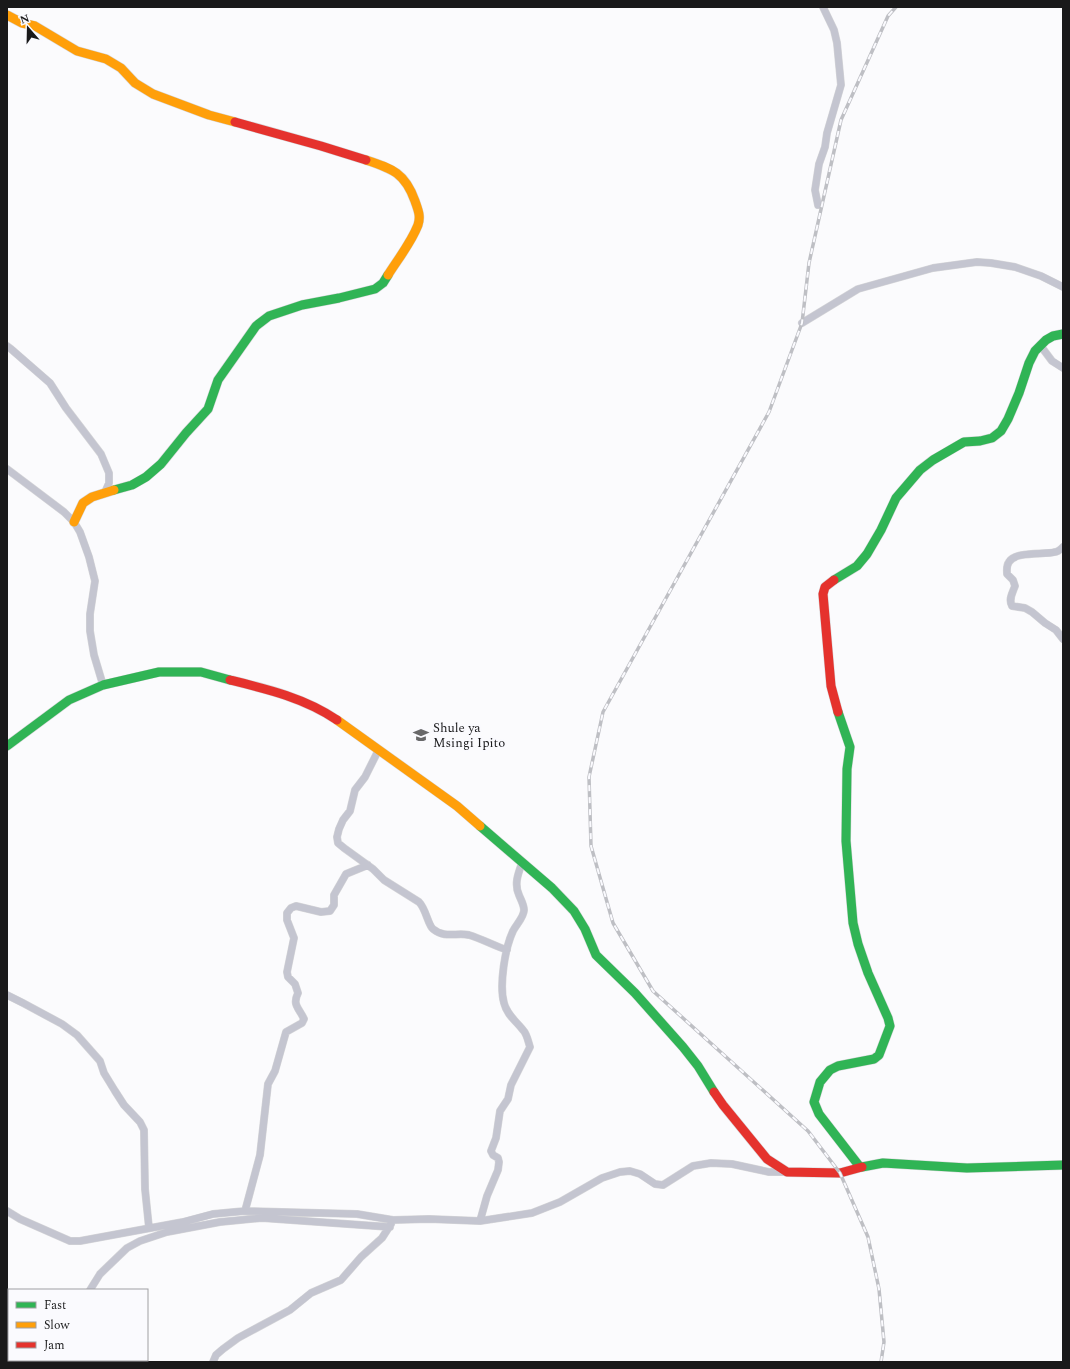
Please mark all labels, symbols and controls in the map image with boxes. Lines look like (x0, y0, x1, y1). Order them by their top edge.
north arrow (8, 8, 48, 48)
text: N (18, 10, 32, 29)
place label: Shule ya Msingi Ipito (433, 718, 505, 753)
school or university icon: Shule ya Msingi Ipito (412, 726, 430, 744)
legend (8, 1289, 148, 1361)
text: Fast (44, 1296, 66, 1315)
text: Slow (44, 1316, 70, 1335)
text: Jam (44, 1336, 65, 1355)

